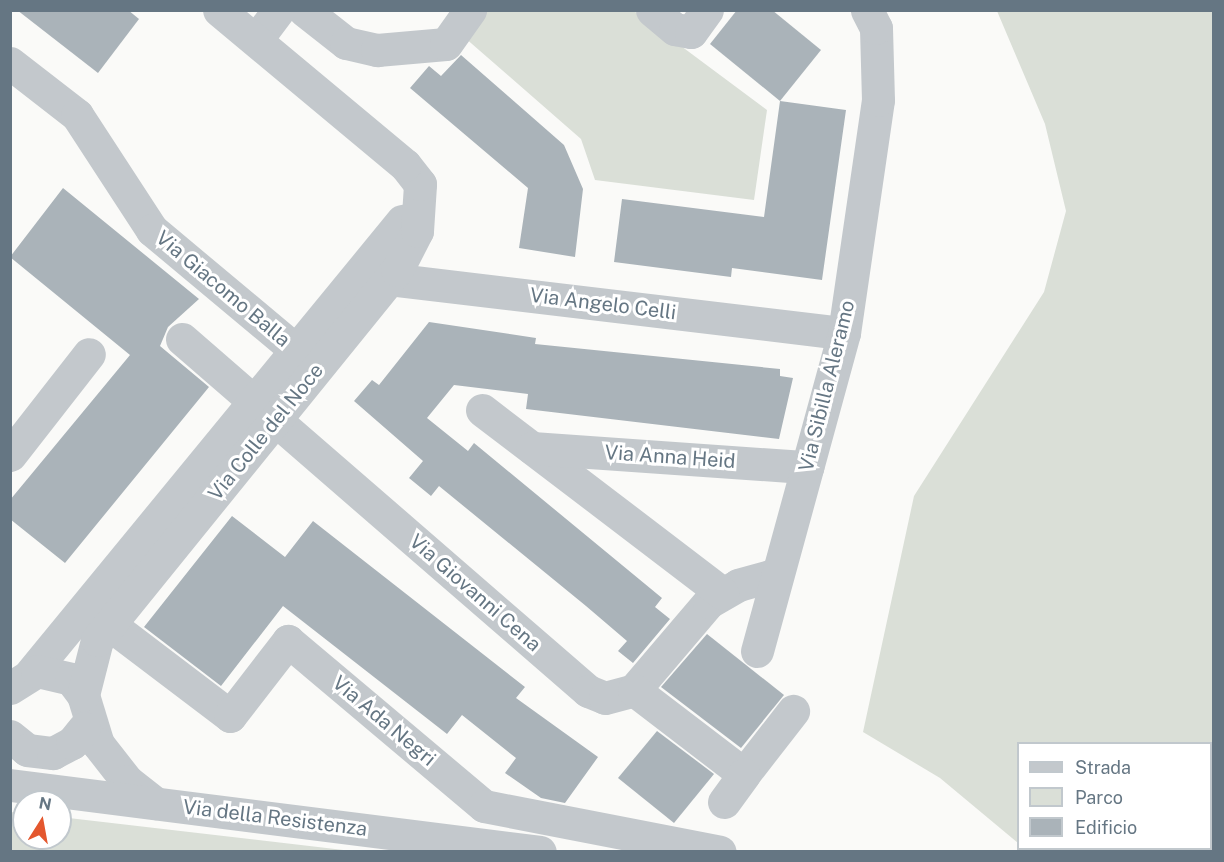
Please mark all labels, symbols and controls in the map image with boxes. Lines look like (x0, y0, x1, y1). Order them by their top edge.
street label: Via Giacomo Balla (151, 226, 295, 352)
street label: Via Angelo Celli (529, 283, 677, 325)
street label: Via Sibilla Aleramo (794, 298, 860, 474)
street label: Via Colle del Noce (203, 359, 329, 505)
street label: Via Anna Heid (604, 440, 736, 474)
street label: Via Giovanni Cena (404, 529, 546, 657)
street label: Via Ada Negri (327, 671, 441, 771)
legend (1017, 742, 1212, 850)
text: Strada (1075, 757, 1131, 778)
text: Parco (1075, 787, 1123, 808)
north arrow (12, 790, 72, 850)
text: N (37, 793, 53, 814)
street label: Via della Resistenza (181, 795, 369, 841)
text: Edificio (1075, 817, 1137, 838)

